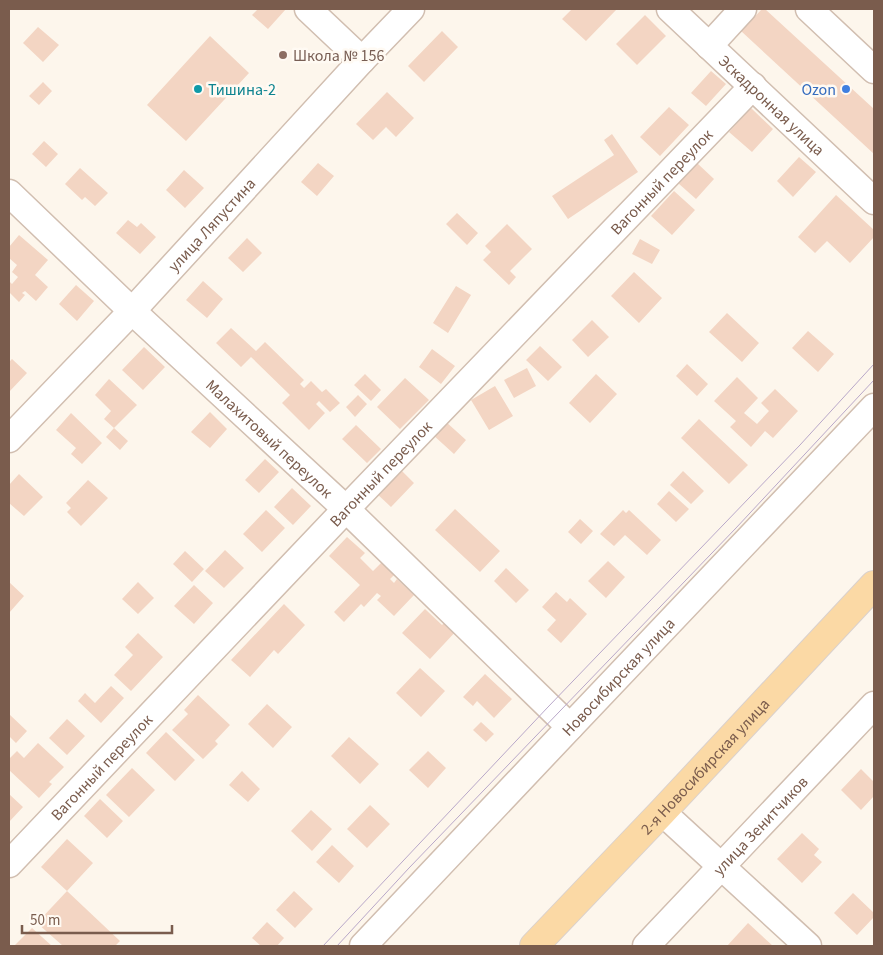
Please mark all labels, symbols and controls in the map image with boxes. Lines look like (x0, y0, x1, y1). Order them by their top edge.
place label: Школа № 156 (293, 45, 384, 67)
marker: Школа № 156 (277, 49, 289, 61)
street label: Эскадронная улица (713, 50, 829, 161)
place label: Тишина-2 (208, 79, 276, 101)
place label: Ozon (801, 79, 836, 101)
marker: Тишина-2 (192, 83, 204, 95)
marker: Ozon (840, 83, 852, 95)
street label: Вагонный переулок (606, 124, 718, 240)
street label: улица Ляпустина (163, 173, 261, 277)
street label: Малахитовый переулок (201, 375, 337, 504)
street label: Вагонный переулок (325, 416, 437, 532)
street label: Новосибирская улица (557, 613, 680, 741)
street label: 2-я Новосибирская улица (636, 694, 775, 840)
street label: Вагонный переулок (46, 709, 158, 826)
street label: улица Зенитчиков (708, 772, 813, 881)
scale bar (22, 902, 172, 934)
text: 50 m (30, 910, 60, 931)

